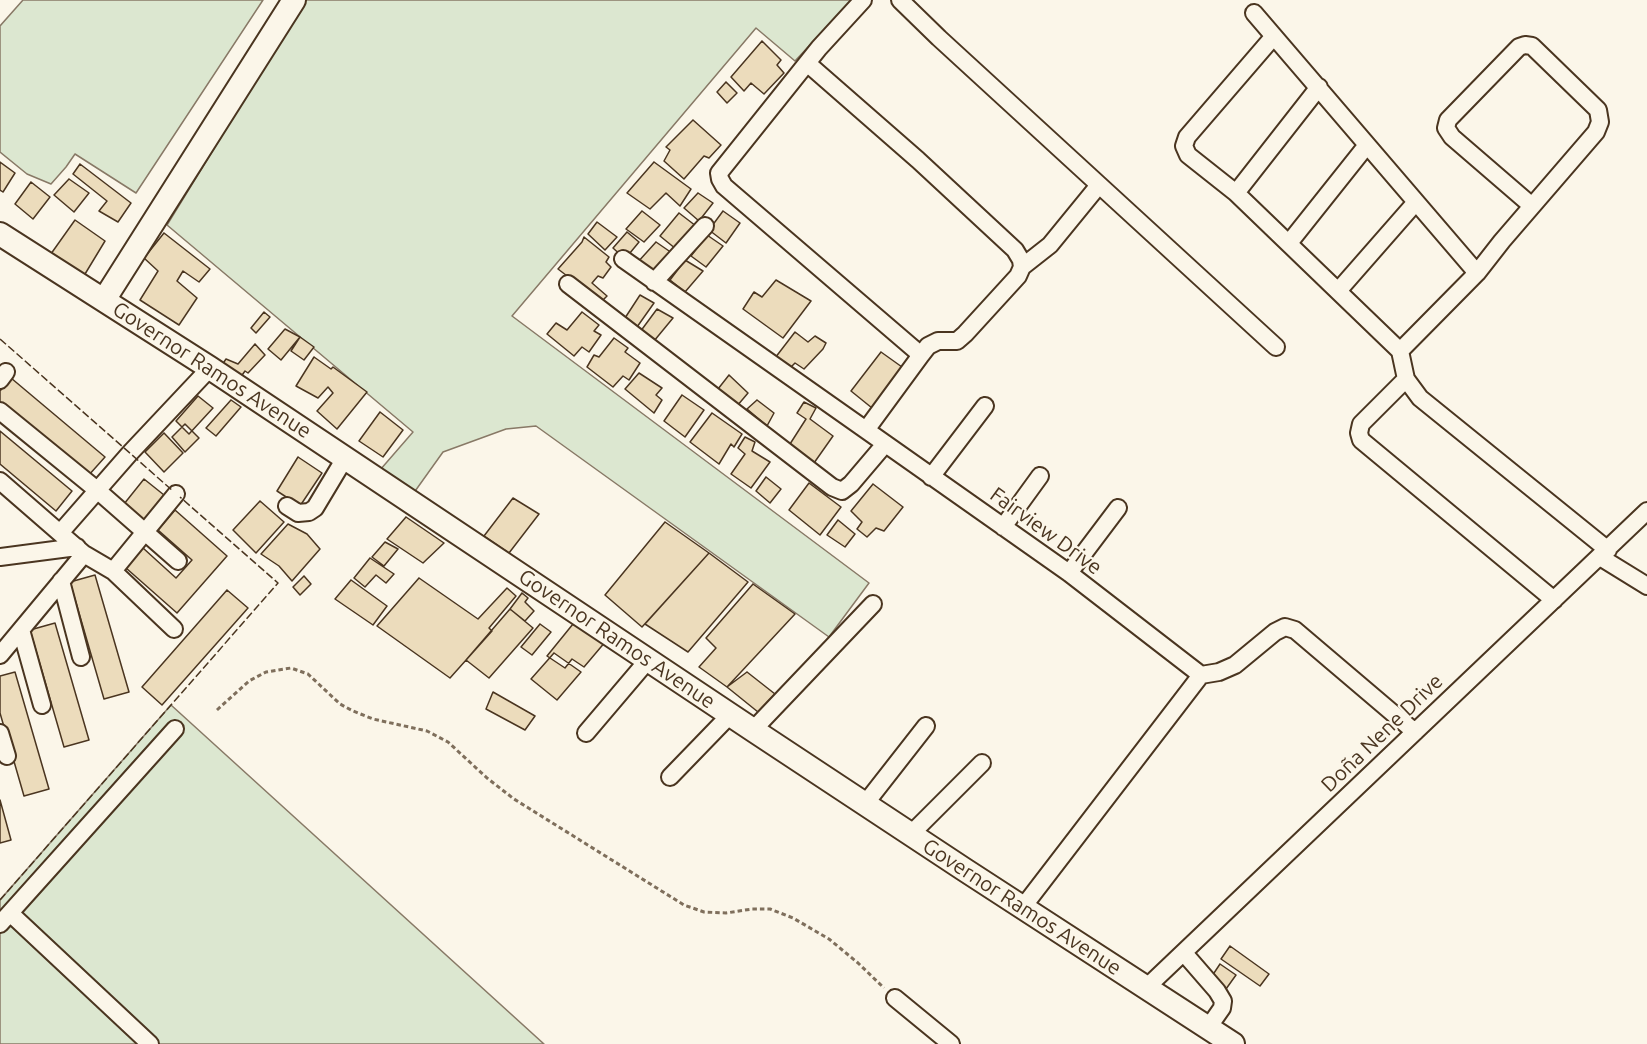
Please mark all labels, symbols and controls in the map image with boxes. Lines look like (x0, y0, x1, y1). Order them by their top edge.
street label: Governor Ramos Avenue (108, 296, 316, 444)
street label: Fairview Drive (985, 482, 1107, 580)
street label: Governor Ramos Avenue (514, 564, 720, 714)
street label: Doña Nene Drive (1316, 669, 1448, 797)
street label: Governor Ramos Avenue (918, 833, 1126, 981)

